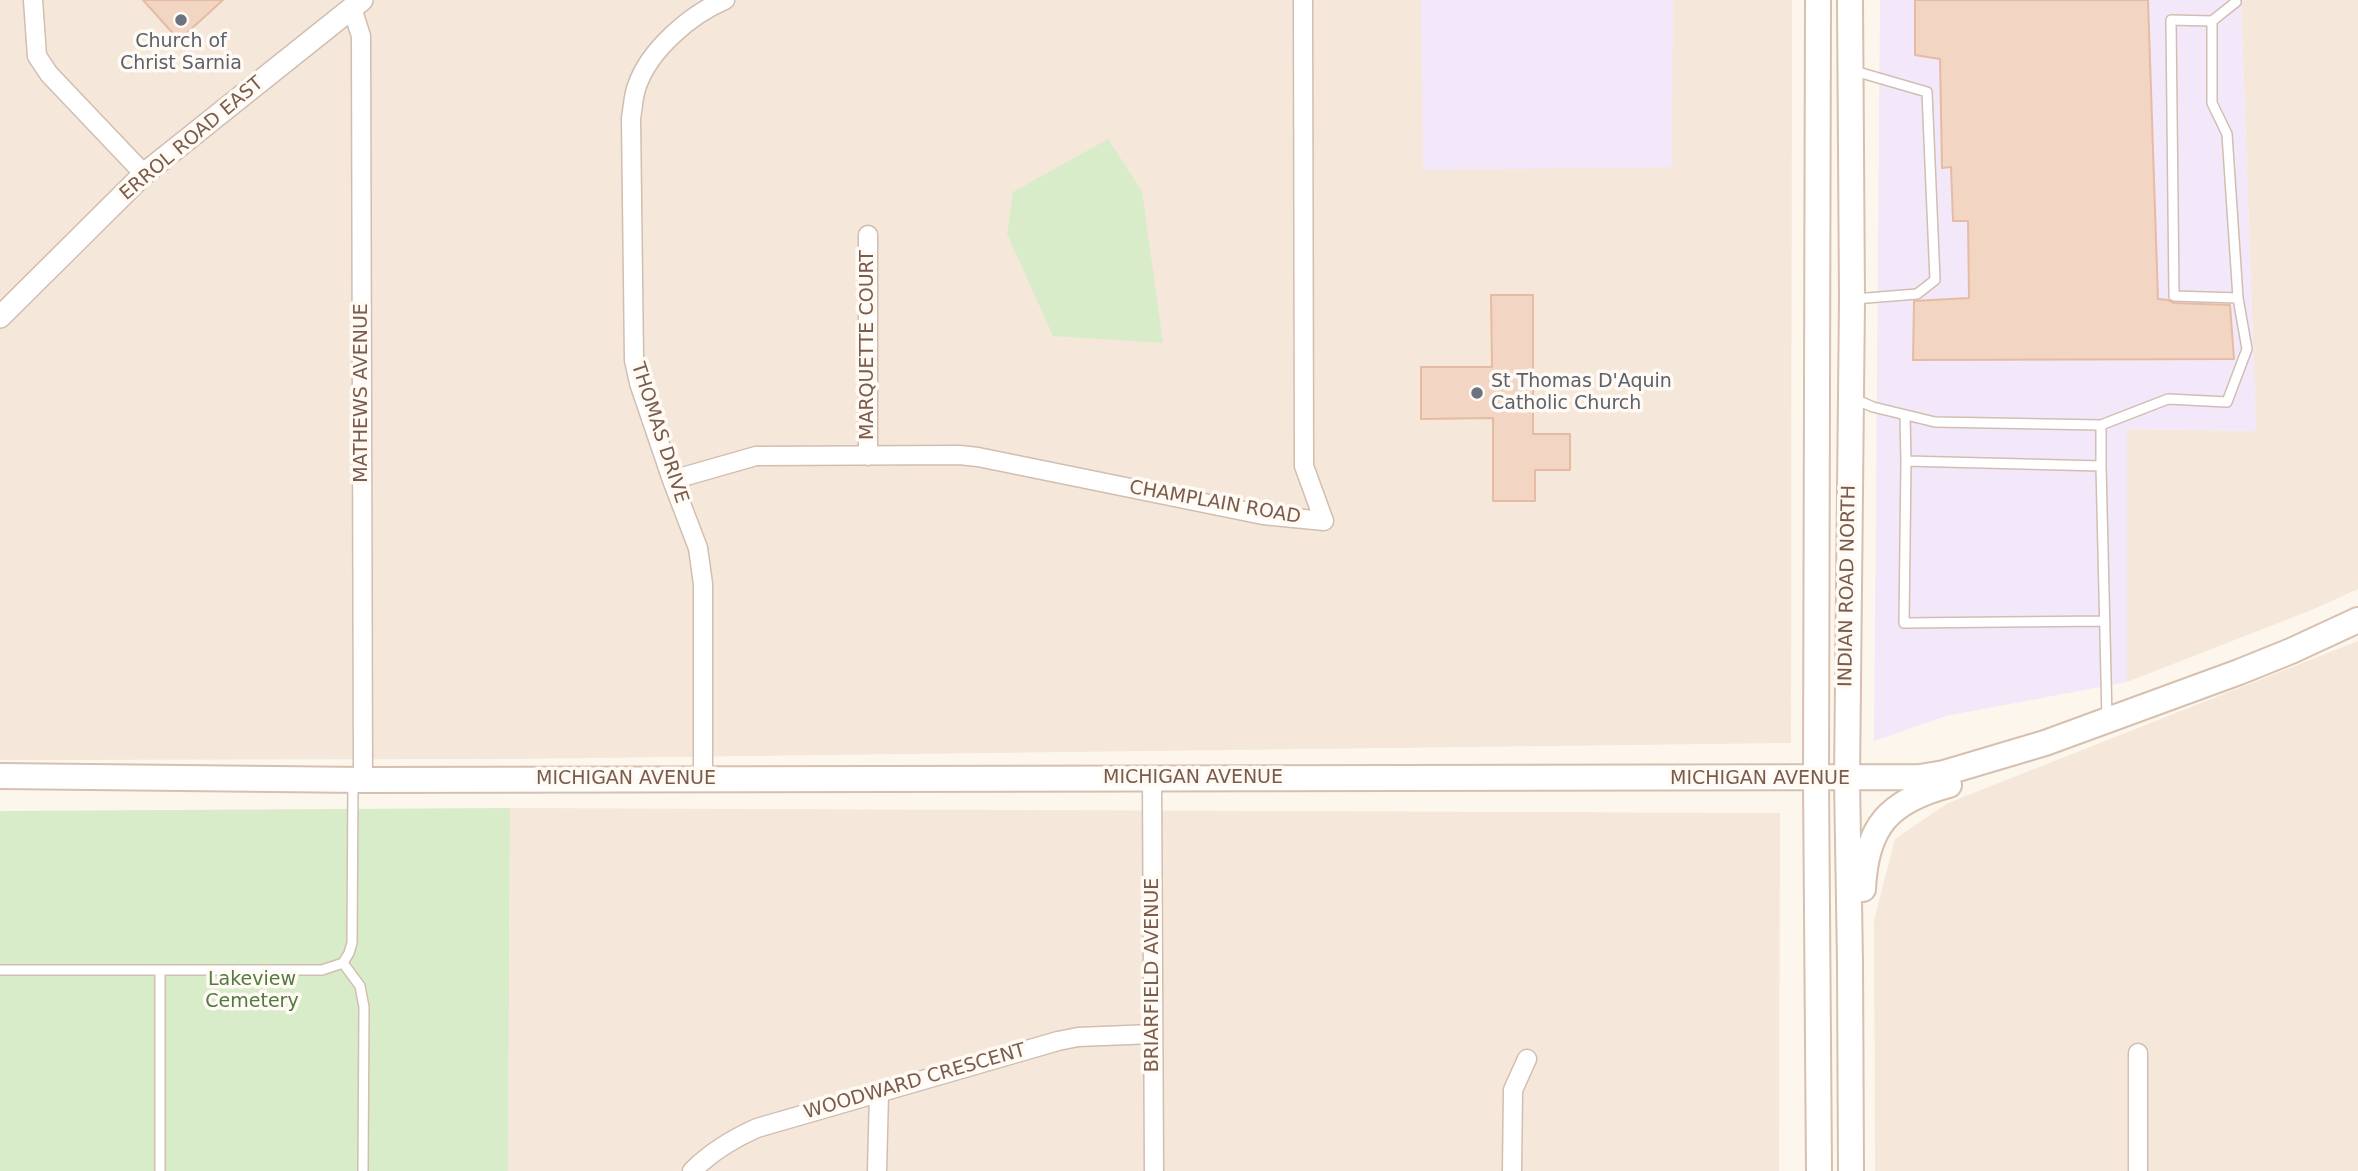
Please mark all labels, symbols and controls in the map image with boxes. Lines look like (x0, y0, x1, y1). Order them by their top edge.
marker: Church of Christ Sarnia (173, 12, 189, 28)
place label: Church of Christ Sarnia (120, 31, 242, 75)
street label: ERROL ROAD EAST (116, 72, 268, 206)
street label: MARQUETTE COURT (857, 250, 879, 440)
street label: MATHEWS AVENUE (351, 303, 373, 483)
street label: THOMAS DRIVE (625, 360, 693, 506)
place label: St Thomas D'Aquin Catholic Church (1491, 371, 1672, 415)
marker: St Thomas D'Aquin Catholic Church (1469, 385, 1485, 401)
street label: CHAMPLAIN ROAD (1127, 477, 1303, 529)
street label: INDIAN ROAD NORTH (1835, 485, 1861, 687)
street label: MICHIGAN AVENUE (1103, 767, 1283, 789)
street label: MICHIGAN AVENUE (536, 768, 716, 790)
street label: MICHIGAN AVENUE (1670, 768, 1850, 790)
street label: BRIARFIELD AVENUE (1142, 878, 1164, 1072)
park label: Lakeview Cemetery (205, 969, 299, 1013)
street label: WOODWARD CRESCENT (802, 1039, 1028, 1125)

